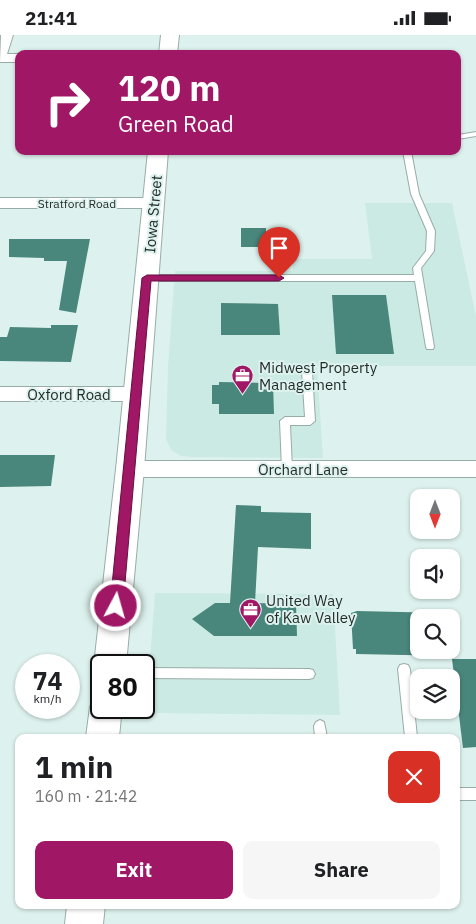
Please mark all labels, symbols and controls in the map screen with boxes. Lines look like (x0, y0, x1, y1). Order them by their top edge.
text: 21:41 (25, 6, 77, 30)
text: 120 m (118, 65, 221, 111)
icon: right (35, 70, 100, 135)
text: Green Road (118, 109, 234, 138)
street label: Iowa Street (140, 174, 166, 254)
street label: Stratford Road (38, 196, 116, 211)
pin (258, 227, 300, 278)
icon: arrive (265, 234, 293, 262)
place label: Midwest Property Management (259, 358, 378, 394)
office icon: Midwest Property Management (231, 364, 255, 395)
street label: Oxford Road (27, 385, 111, 404)
street label: Orchard Lane (258, 460, 348, 479)
north arrow (410, 489, 460, 539)
map controls (410, 489, 460, 719)
button: sound (410, 549, 460, 599)
position arrow (89, 579, 141, 631)
place label: United Way of Kaw Valley (266, 591, 356, 627)
office icon: United Way of Kaw Valley (238, 597, 262, 628)
button: search (410, 609, 460, 659)
speed limit sign: 80 (90, 654, 155, 719)
text: 74 (32, 664, 63, 697)
button: layers (410, 669, 460, 719)
text: km/h (33, 691, 62, 706)
text: 1 min (35, 747, 113, 786)
button: close (388, 751, 440, 803)
text: 160 m · 21:42 (35, 786, 137, 806)
button: Exit (35, 841, 233, 899)
button: Share (243, 841, 440, 899)

